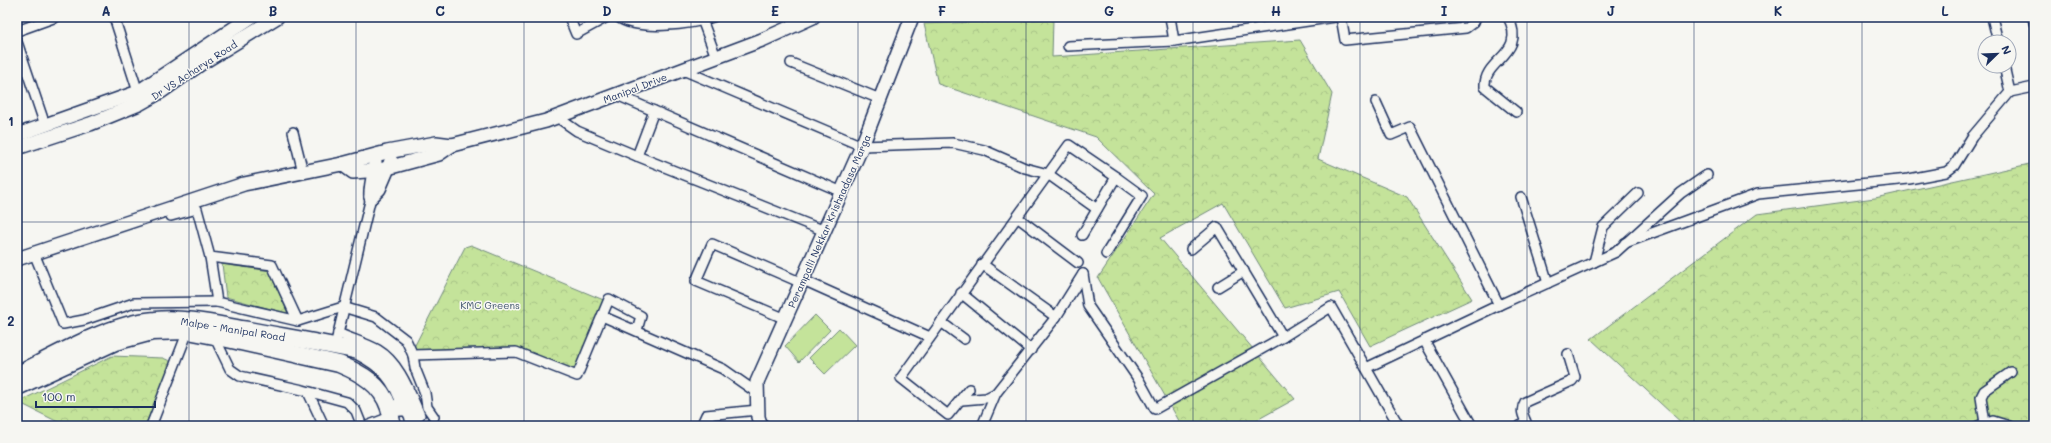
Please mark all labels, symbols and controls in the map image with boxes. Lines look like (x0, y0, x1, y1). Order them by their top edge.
text: A (101, 2, 111, 19)
text: B (269, 2, 278, 19)
text: C (435, 2, 445, 19)
text: D (602, 2, 612, 19)
text: E (771, 2, 779, 19)
text: F (938, 2, 946, 19)
text: G (1104, 2, 1114, 19)
text: H (1271, 2, 1281, 19)
text: I (1441, 2, 1448, 19)
text: J (1607, 2, 1615, 19)
text: K (1774, 2, 1783, 19)
text: L (1941, 2, 1949, 19)
north arrow (1977, 34, 2017, 74)
street label: Dr VS Acharya Road (148, 37, 240, 103)
text: N (1998, 43, 2015, 57)
street label: Manipal Drive (601, 69, 669, 107)
text: 1 (8, 112, 14, 129)
street label: Perampalli Nekkar Krishnadasa Marga (784, 132, 874, 310)
park label: KMC Greens (460, 298, 520, 312)
text: 2 (7, 312, 15, 329)
street label: Malpe - Manipal Road (180, 314, 286, 344)
scale bar (36, 383, 155, 409)
text: 100 m (42, 388, 76, 404)

